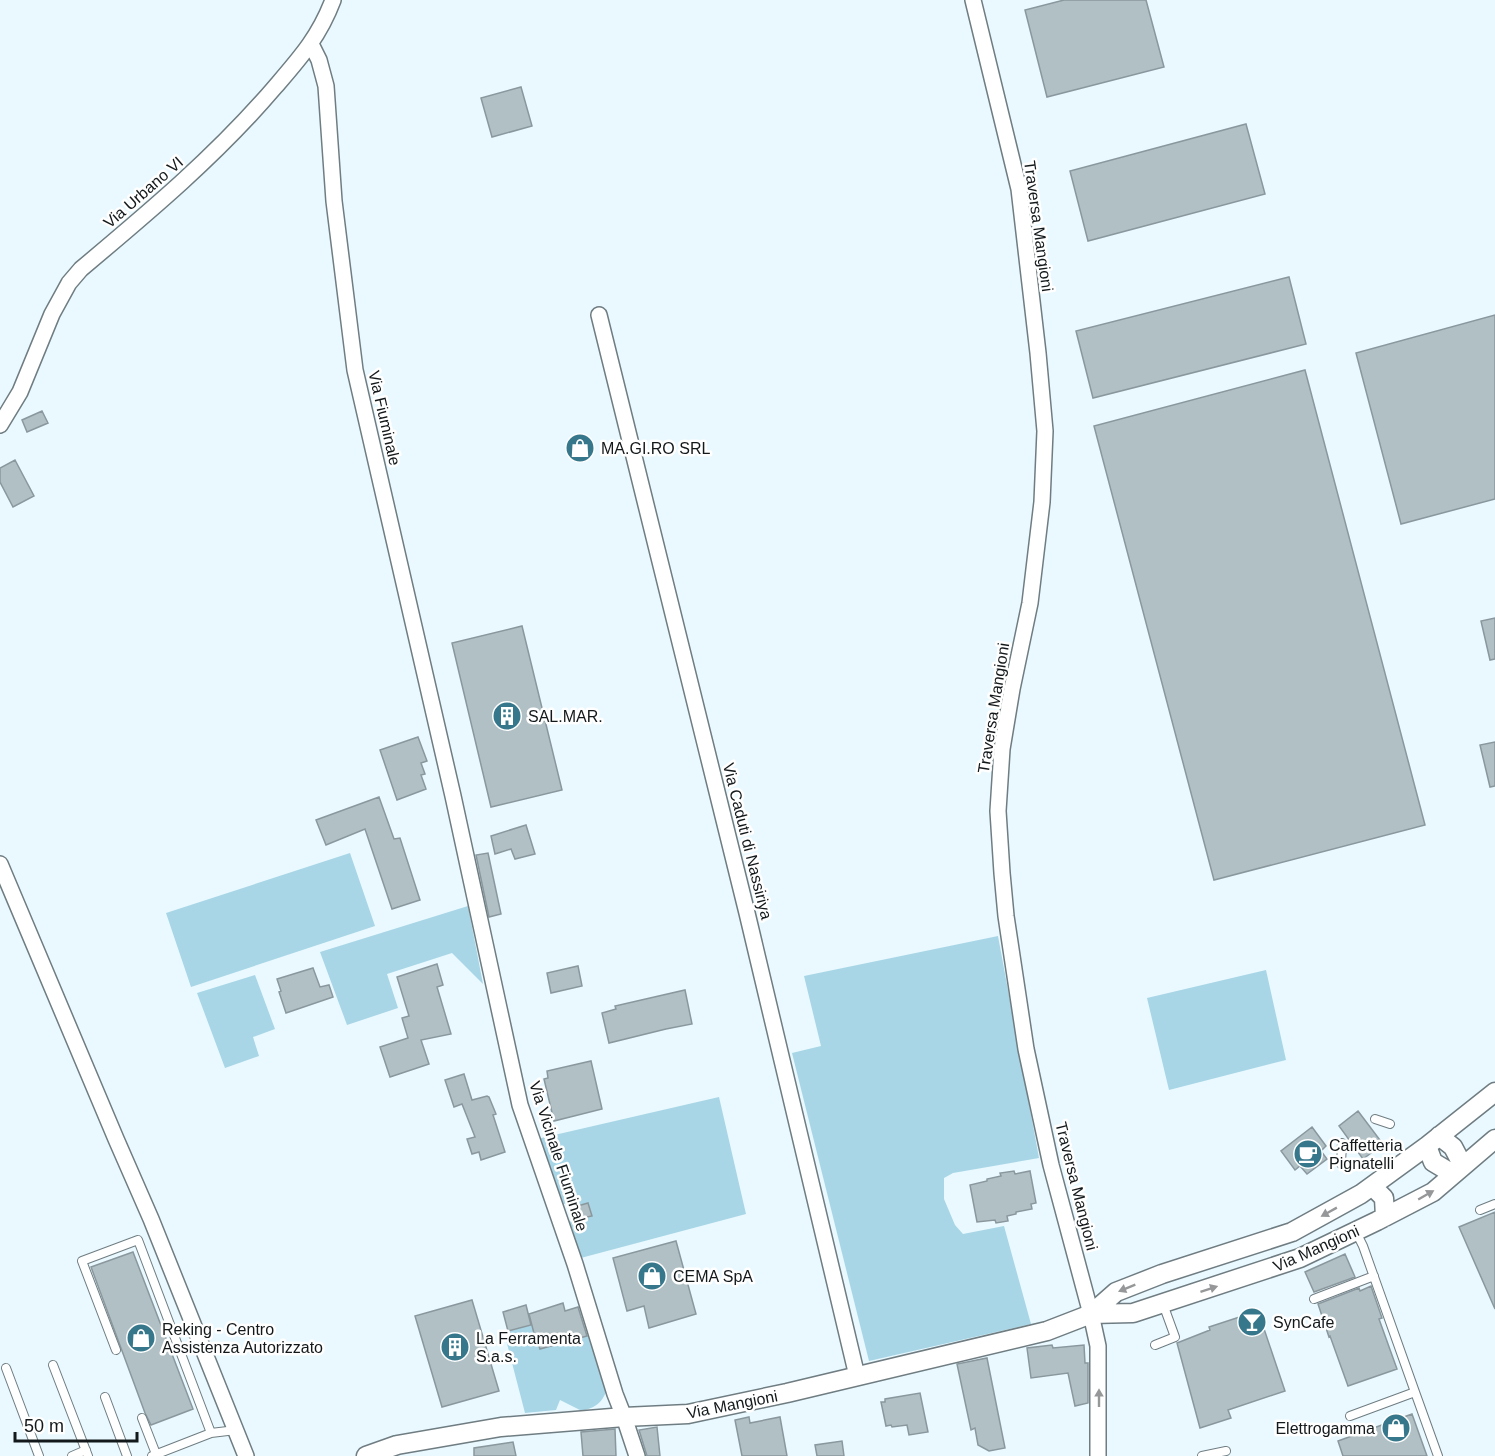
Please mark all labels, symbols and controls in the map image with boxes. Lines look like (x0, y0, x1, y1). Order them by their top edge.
street label: Via Urbano VI (100, 153, 186, 231)
street label: Traversa Mangioni (1021, 160, 1056, 293)
street label: Via Fiuminale (365, 369, 404, 467)
shop icon: MA.GI.RO SRL (564, 432, 596, 464)
place label: MA.GI.RO SRL (601, 440, 710, 457)
street label: Traversa Mangioni (975, 642, 1012, 775)
building icon: SAL.MAR. (491, 700, 523, 732)
place label: SAL.MAR. (528, 708, 603, 725)
street label: Via Caduti di Nassiriya (720, 761, 775, 921)
street label: Via Vicinale Fiuminale (526, 1079, 591, 1233)
street label: Traversa Mangioni (1052, 1120, 1101, 1252)
place label: Caffetteria Pignatelli (1329, 1137, 1403, 1172)
cafe icon: Caffetteria Pignatelli (1292, 1138, 1324, 1170)
one-way arrow (1418, 1190, 1435, 1200)
one-way arrow (1320, 1207, 1337, 1217)
street label: Via Mangioni (1271, 1222, 1362, 1275)
shop icon: CEMA SpA (636, 1260, 668, 1292)
place label: CEMA SpA (673, 1268, 753, 1285)
one-way arrow (1118, 1284, 1136, 1293)
one-way arrow (1200, 1284, 1218, 1293)
bar icon: SynCafe (1236, 1306, 1268, 1338)
place label: SynCafe (1273, 1314, 1334, 1331)
place label: Reking - Centro Assistenza Autorizzato (162, 1321, 323, 1356)
shop icon: Reking - Centro Assistenza Autorizzato (125, 1322, 157, 1354)
place label: La Ferramenta S.a.s. (476, 1330, 581, 1365)
building icon: La Ferramenta S.a.s. (439, 1331, 471, 1363)
street label: Via Mangioni (685, 1387, 779, 1422)
one-way arrow (1094, 1388, 1104, 1407)
scale bar (15, 1405, 136, 1443)
shop icon: Elettrogamma (1380, 1412, 1412, 1444)
text: 50 m (24, 1416, 64, 1436)
place label: Elettrogamma (1275, 1420, 1375, 1437)

